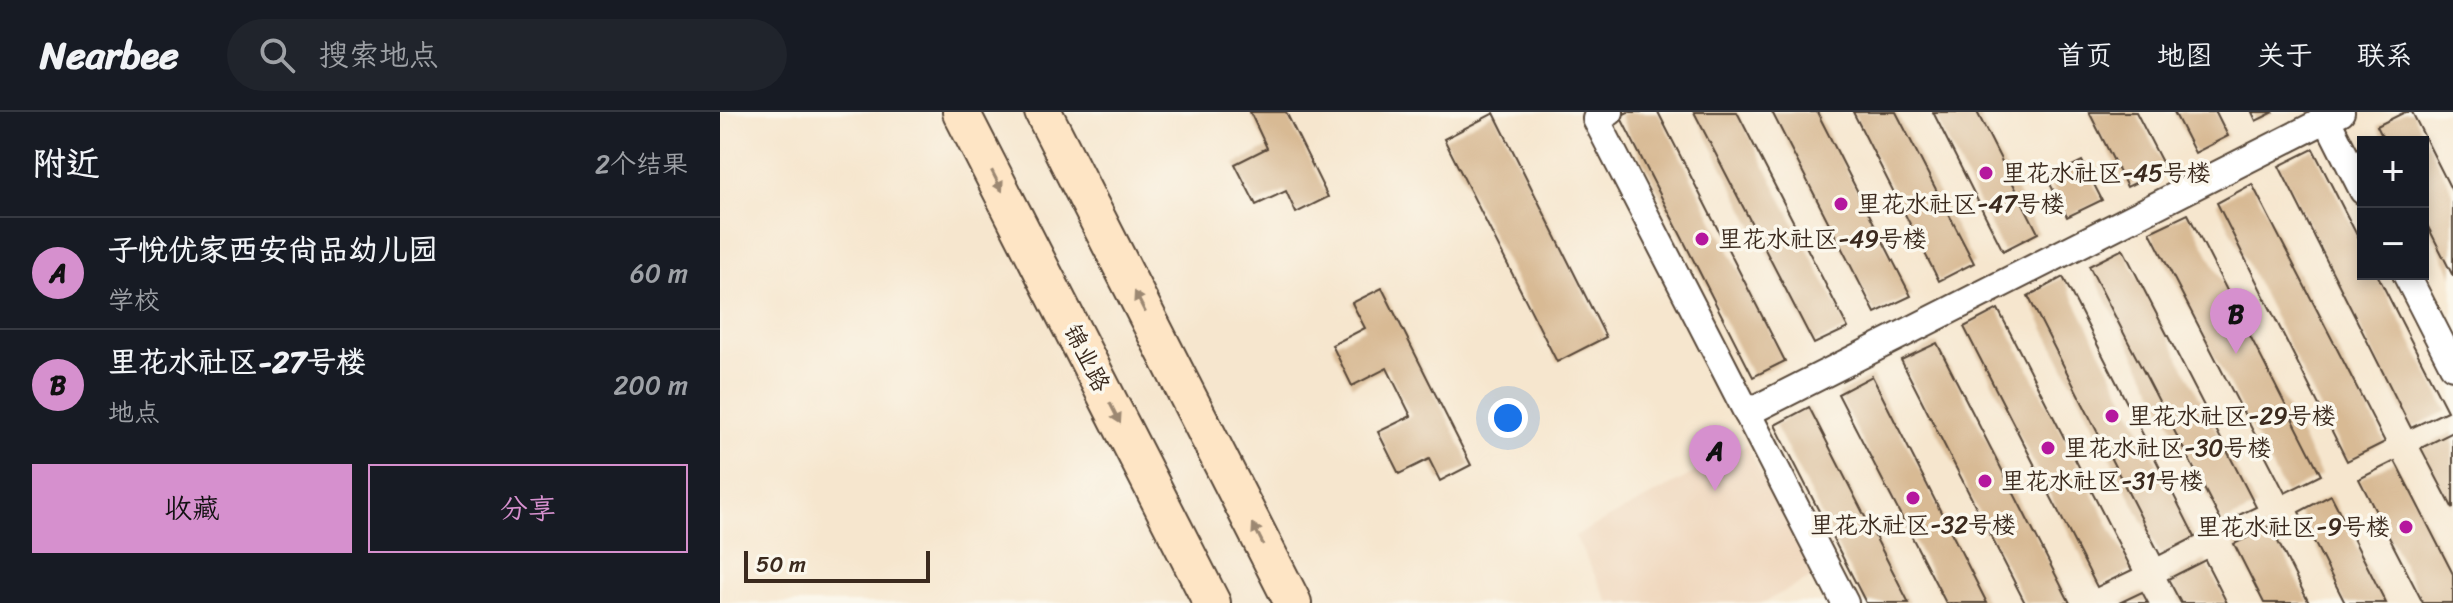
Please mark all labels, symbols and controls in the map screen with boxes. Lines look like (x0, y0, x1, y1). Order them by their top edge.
search box (227, 19, 787, 91)
text: Nearbee (40, 22, 179, 89)
text: 搜索地点 (319, 28, 439, 82)
text: 首页 (2057, 31, 2113, 80)
text: 地图 (2157, 31, 2213, 80)
text: 关于 (2257, 31, 2313, 80)
text: 联系 (2357, 31, 2413, 80)
icon: search (255, 33, 299, 77)
text: 附近 (32, 134, 100, 194)
map controls (2357, 136, 2429, 280)
button: + (2357, 136, 2429, 208)
text: 2个结果 (595, 141, 688, 187)
place label: 里花水社区-45号楼 (2002, 152, 2211, 194)
marker: 里花水社区-45号楼 (1977, 164, 1995, 182)
one-way arrow (990, 170, 1003, 193)
place label: 里花水社区-47号楼 (1857, 183, 2065, 225)
marker: 里花水社区-47号楼 (1832, 195, 1850, 213)
button: − (2357, 208, 2429, 280)
place label: 里花水社区-49号楼 (1718, 218, 1927, 260)
text: 子悦优家西安尚品幼儿园 (108, 223, 438, 277)
marker: 里花水社区-49号楼 (1693, 230, 1711, 248)
text: A (49, 250, 67, 296)
text: 60 m (630, 250, 688, 296)
text: 学校 (108, 277, 160, 323)
pin: B (2210, 288, 2262, 354)
one-way arrow (1133, 290, 1146, 313)
street label: 锦业路 (1052, 316, 1122, 400)
text: 里花水社区-27号楼 (108, 335, 366, 389)
text: B (50, 362, 66, 408)
text: 200 m (613, 362, 688, 408)
text: 地点 (108, 389, 160, 435)
place label: 里花水社区-29号楼 (2128, 395, 2336, 437)
your location (1488, 398, 1528, 438)
one-way arrow (1108, 402, 1122, 425)
marker: 里花水社区-29号楼 (2103, 407, 2121, 425)
pin: A (1689, 425, 1741, 491)
place label: 里花水社区-30号楼 (2064, 427, 2271, 469)
marker: 里花水社区-30号楼 (2039, 439, 2057, 457)
place label: 里花水社区-31号楼 (2001, 460, 2204, 502)
button: 收藏 (32, 464, 352, 553)
button: 分享 (368, 464, 688, 553)
marker: 里花水社区-31号楼 (1976, 472, 1994, 490)
marker: 里花水社区-32号楼 (1904, 489, 1922, 507)
place label: 里花水社区-32号楼 (1810, 504, 2016, 546)
place label: 里花水社区-9号楼 (2196, 506, 2390, 548)
marker: 里花水社区-9号楼 (2397, 518, 2415, 536)
one-way arrow (1251, 522, 1264, 545)
text: 50 m (756, 545, 806, 584)
scale bar (744, 547, 930, 583)

